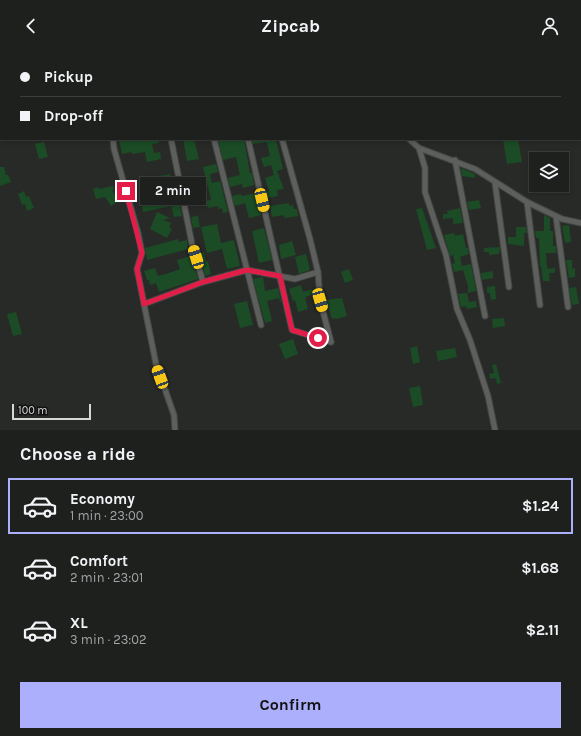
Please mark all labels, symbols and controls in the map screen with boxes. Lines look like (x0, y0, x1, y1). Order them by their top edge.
icon: back (20, 15, 42, 37)
text: Zipcab (261, 15, 320, 37)
icon: person (539, 15, 561, 37)
text: Pickup (44, 68, 93, 86)
text: Drop-off (44, 107, 103, 125)
map controls (529, 152, 569, 192)
button: layers (529, 152, 569, 192)
callout: 2 min (140, 177, 206, 205)
route end (117, 182, 135, 200)
text: 2 min (155, 183, 191, 198)
car (253, 187, 271, 213)
car (187, 244, 205, 270)
car (311, 287, 329, 313)
route start (309, 329, 327, 347)
car (150, 364, 170, 390)
scale bar (12, 402, 91, 421)
text: 100 m (18, 404, 48, 417)
text: Choose a ride (20, 443, 135, 465)
icon: car (22, 488, 58, 524)
text: Economy (70, 490, 135, 508)
text: $1.24 (522, 497, 559, 515)
text: 1 min · 23:00 (70, 508, 143, 523)
icon: car (22, 550, 58, 586)
text: Comfort (70, 552, 128, 570)
text: $1.68 (521, 559, 559, 577)
text: 2 min · 23:01 (70, 570, 143, 585)
icon: car (22, 612, 58, 648)
text: XL (70, 614, 88, 632)
text: $2.11 (526, 621, 559, 639)
text: 3 min · 23:02 (70, 632, 147, 647)
button: Confirm (20, 682, 561, 728)

